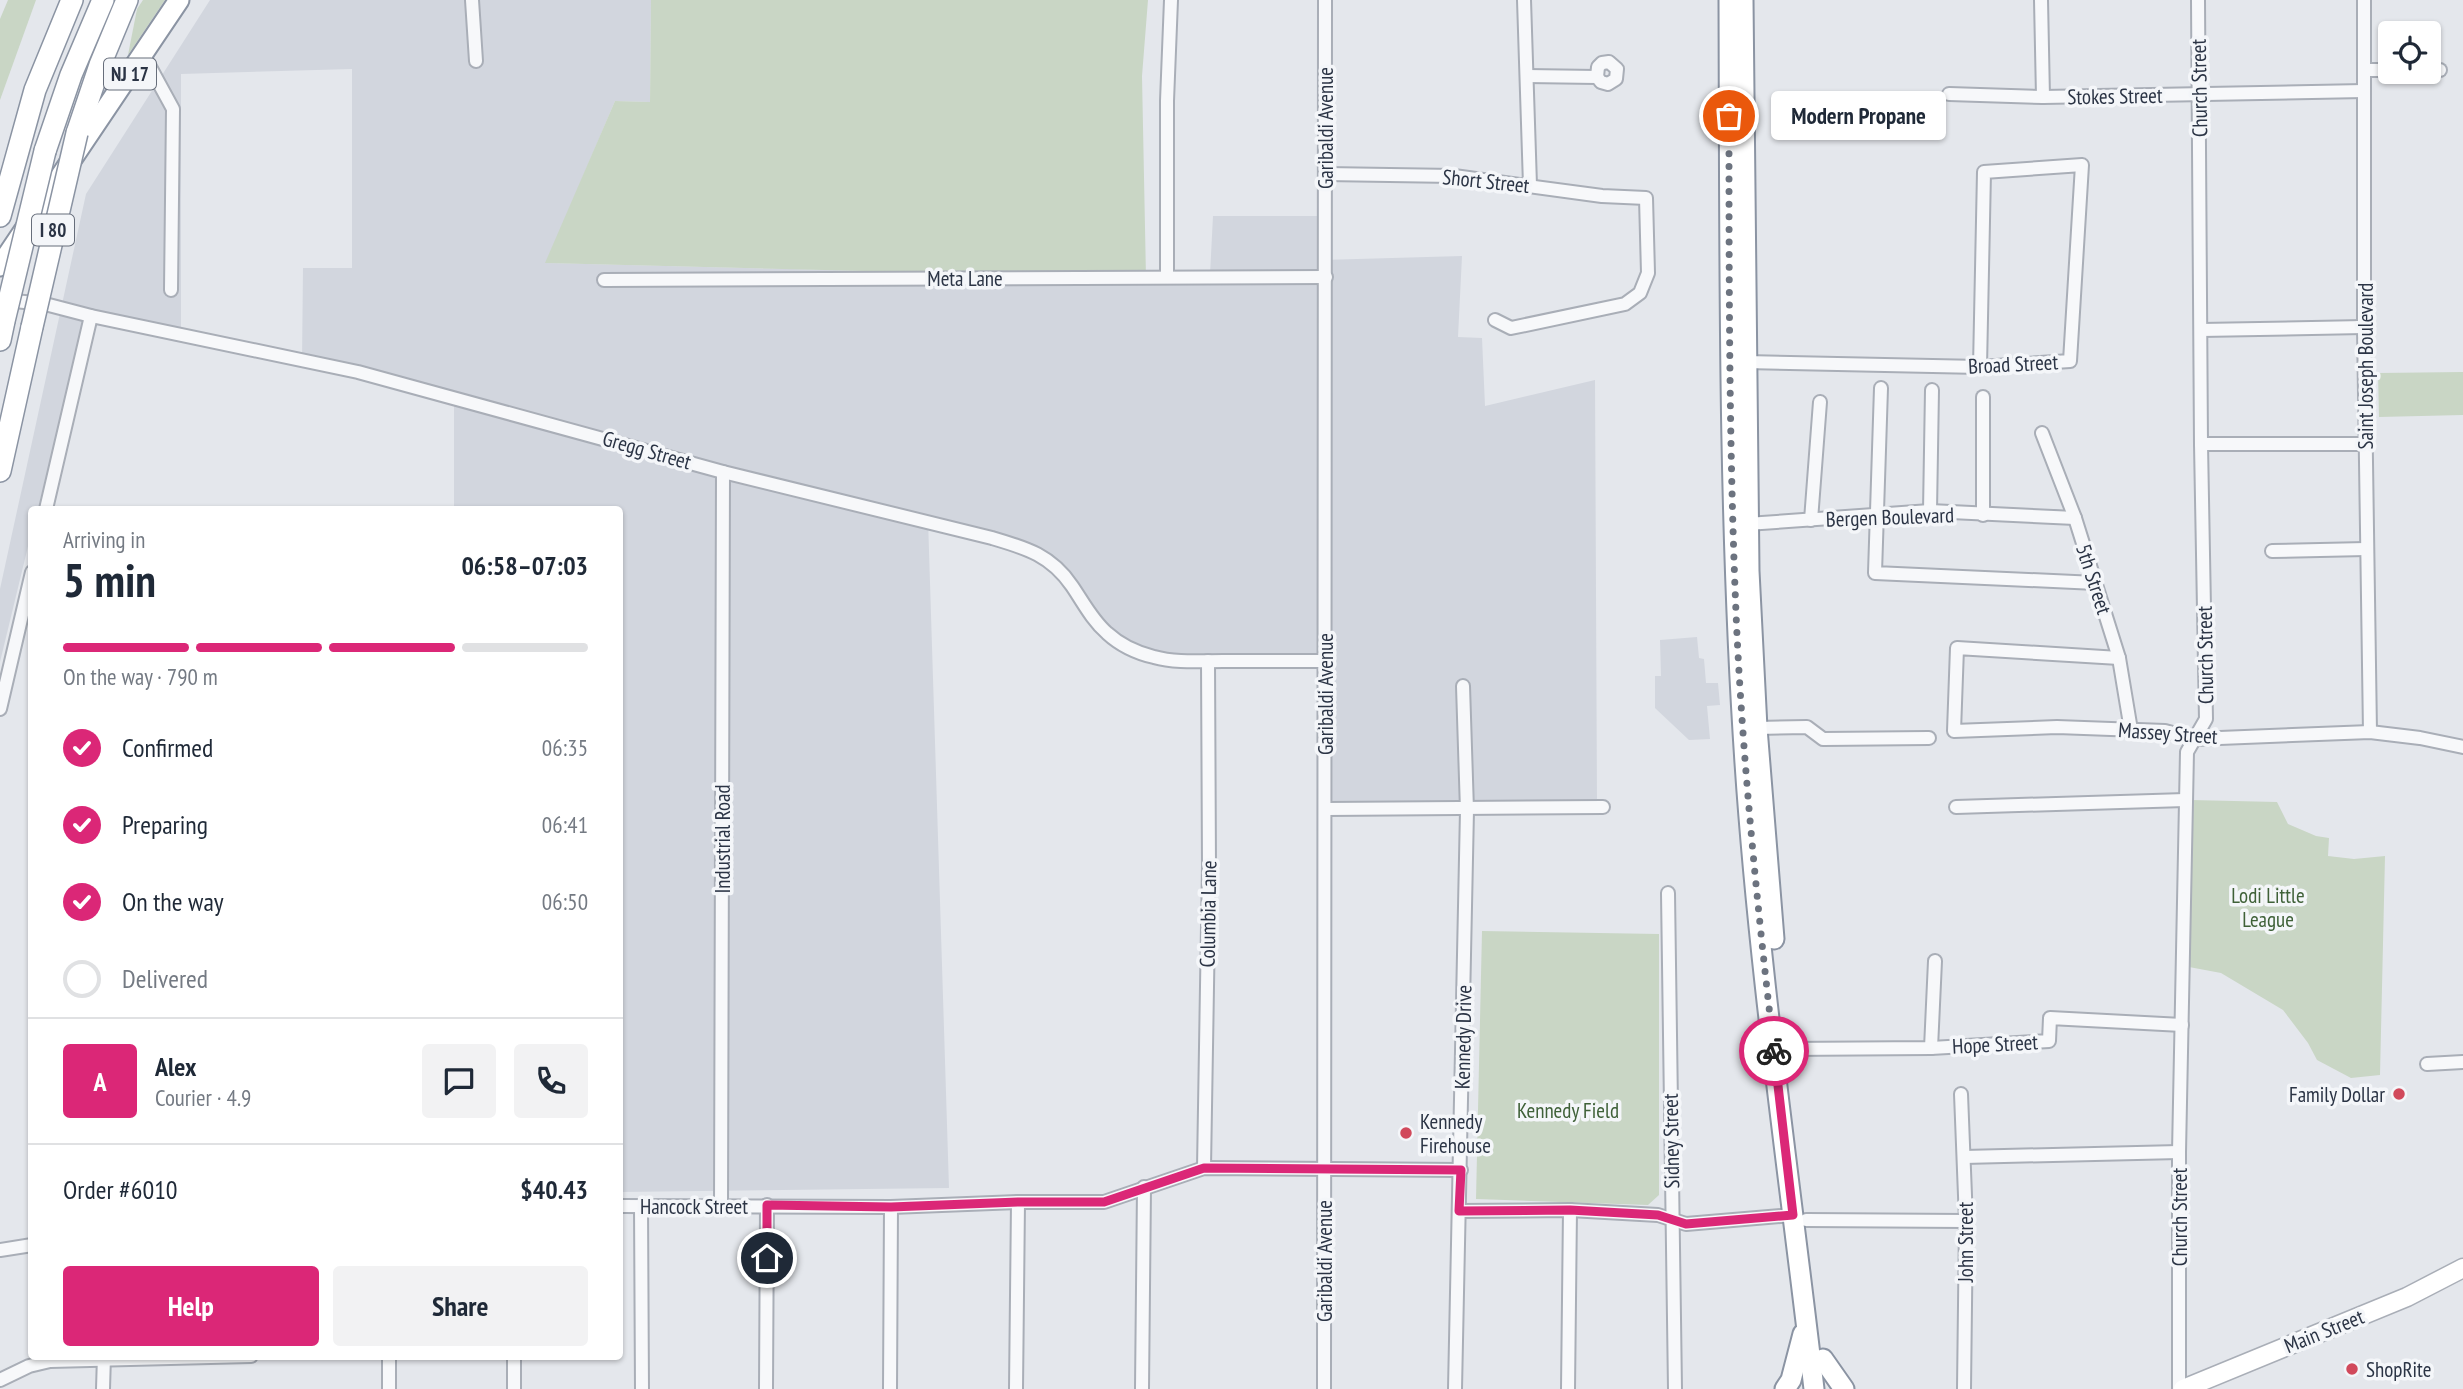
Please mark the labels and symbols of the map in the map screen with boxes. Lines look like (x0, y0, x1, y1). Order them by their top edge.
street label: Church Street (2185, 38, 2213, 137)
road number: NJ 17 (104, 58, 156, 90)
street label: Garibaldi Avenue (1312, 67, 1339, 189)
street label: Stokes Street (2067, 82, 2163, 110)
pin (1699, 86, 1759, 146)
callout: Modern Propane (1771, 92, 1946, 140)
street label: Short Street (1441, 163, 1531, 199)
road number: I 80 (32, 214, 74, 246)
street label: Meta Lane (927, 265, 1003, 292)
street label: Saint Joseph Boulevard (2352, 283, 2379, 449)
street label: Broad Street (1967, 348, 2059, 380)
street label: Gregg Street (600, 425, 695, 476)
street label: Bergen Boulevard (1825, 501, 1955, 533)
street label: 5th Street (2070, 540, 2118, 618)
street label: Church Street (2191, 605, 2219, 704)
street label: Garibaldi Avenue (1312, 633, 1339, 755)
street label: Massey Street (2117, 716, 2219, 750)
street label: Industrial Road (709, 784, 736, 894)
street label: Columbia Lane (1194, 860, 1222, 968)
park label: Lodi Little League (2231, 882, 2305, 933)
street label: Kennedy Drive (1449, 985, 1477, 1089)
courier (1739, 1016, 1809, 1086)
street label: Hope Street (1951, 1028, 2039, 1060)
place label: Family Dollar (2289, 1081, 2385, 1108)
marker: Family Dollar (2391, 1086, 2407, 1102)
street label: Sidney Street (1657, 1093, 1685, 1189)
park label: Kennedy Field (1517, 1097, 1619, 1124)
place label: Kennedy Firehouse (1420, 1108, 1491, 1159)
marker: Kennedy Firehouse (1398, 1125, 1414, 1141)
street label: Church Street (2166, 1168, 2193, 1266)
street label: Hancock Street (640, 1193, 748, 1220)
street label: Garibaldi Avenue (1311, 1200, 1338, 1322)
street label: John Street (1952, 1202, 1979, 1283)
pin (737, 1228, 797, 1288)
street label: Main Street (2280, 1303, 2368, 1359)
place label: ShopRite (2366, 1356, 2431, 1383)
marker: ShopRite (2344, 1361, 2360, 1377)

